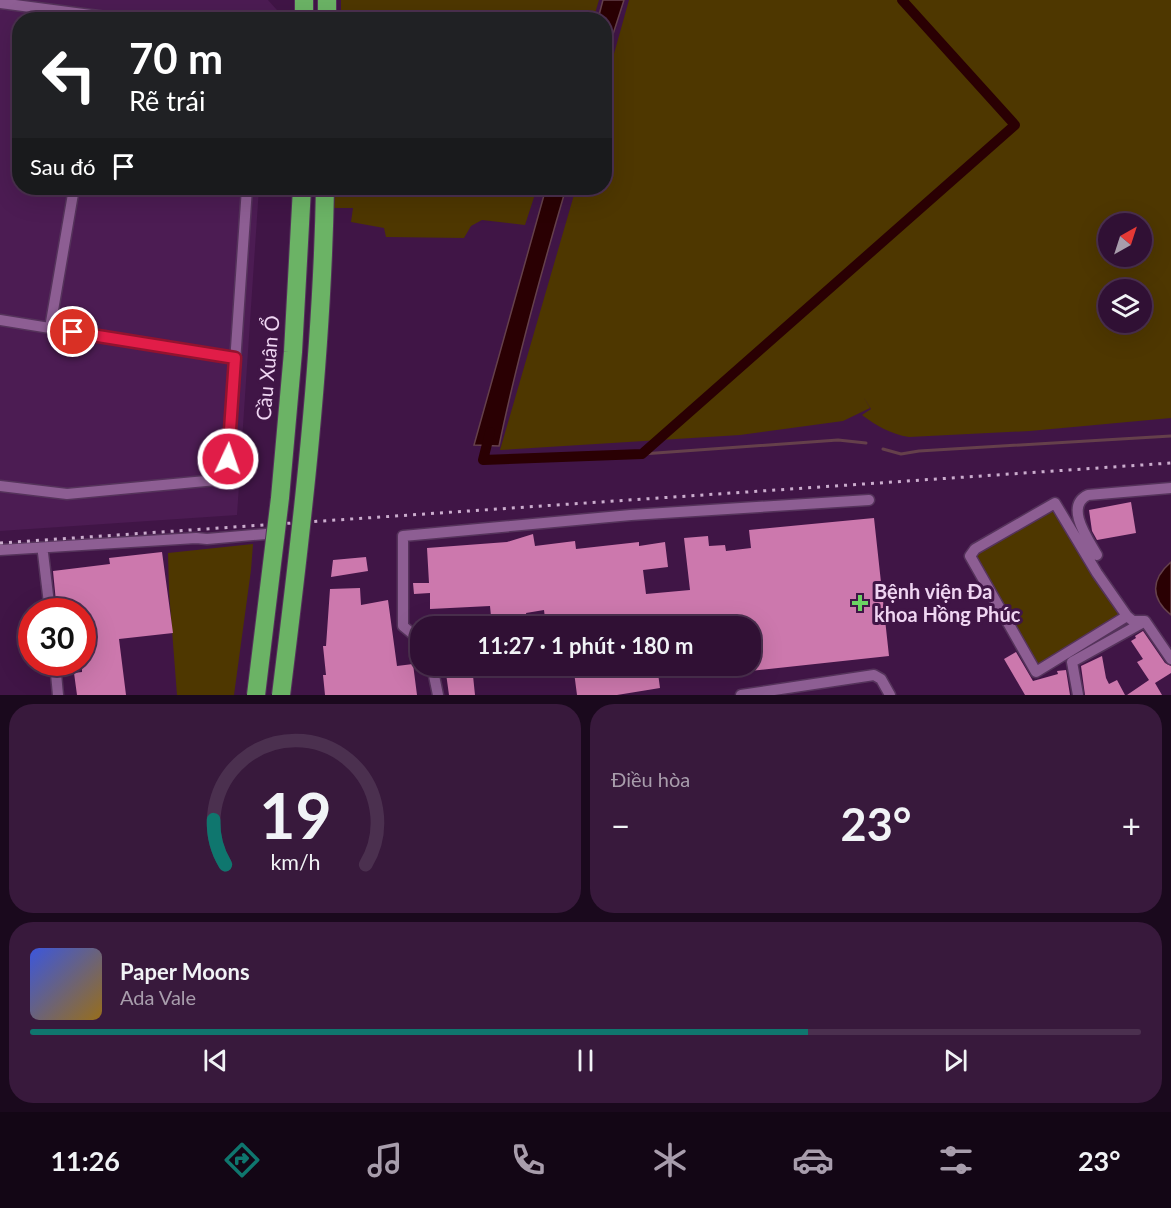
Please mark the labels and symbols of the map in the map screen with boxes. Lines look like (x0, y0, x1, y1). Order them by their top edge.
north arrow (1098, 213, 1152, 267)
pin (47, 306, 98, 357)
street label: Cầu Xuân Ổ (250, 314, 284, 421)
position arrow (196, 427, 260, 491)
place label: Bệnh viện Đa khoa Hồng Phúc (874, 579, 1021, 626)
marker: Bệnh viện Đa khoa Hồng Phúc (851, 594, 869, 612)
speed limit sign: 30 (18, 598, 96, 676)

